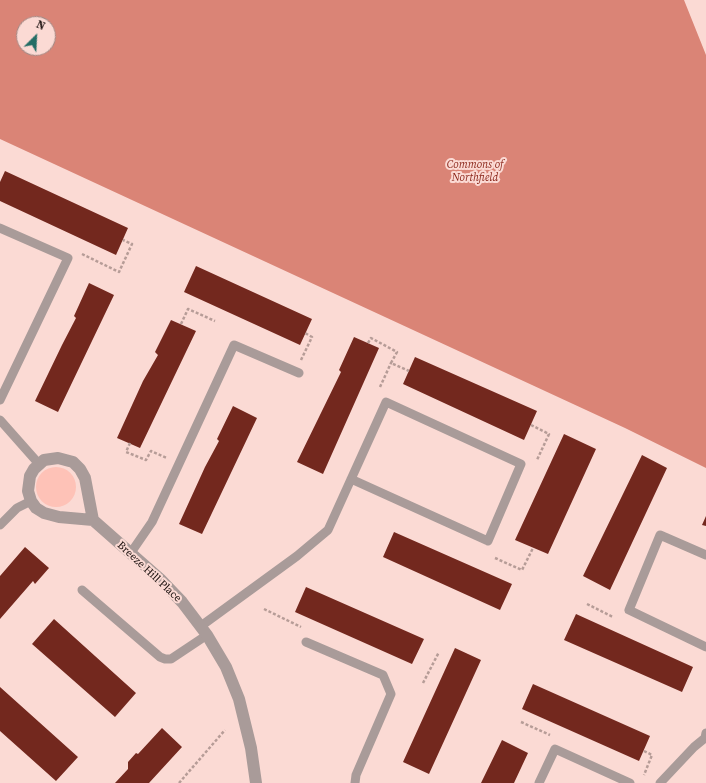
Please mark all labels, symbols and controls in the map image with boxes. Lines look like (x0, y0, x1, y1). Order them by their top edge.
north arrow (16, 16, 56, 56)
text: N (34, 17, 47, 34)
park label: Commons of Northfield (447, 158, 503, 184)
street label: Breeze Hill Place (114, 539, 184, 605)

